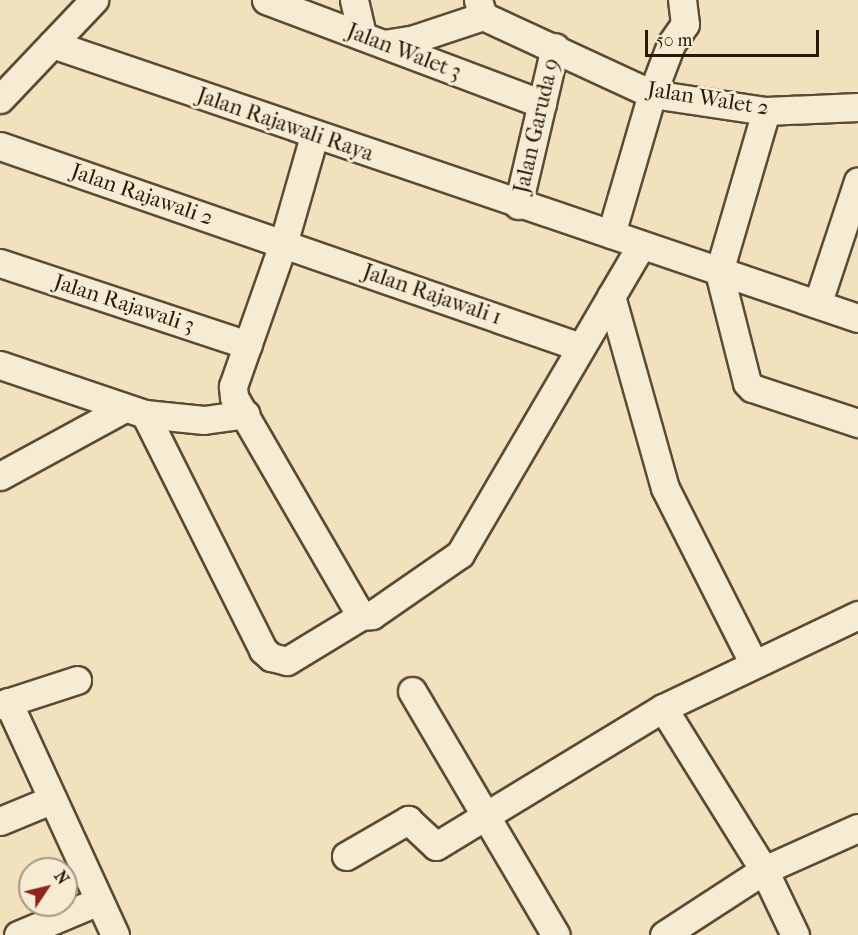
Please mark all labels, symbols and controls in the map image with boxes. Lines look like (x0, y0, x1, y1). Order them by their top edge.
street label: Jalan Walet 3 (343, 18, 465, 86)
scale bar (648, 18, 822, 56)
text: 50 m (656, 30, 692, 51)
street label: Jalan Garuda 9 (509, 56, 565, 196)
street label: Jalan Walet 2 (645, 76, 771, 122)
street label: Jalan Rajawali Raya (193, 82, 377, 168)
street label: Jalan Rajawali 2 (68, 158, 216, 232)
street label: Jalan Rajawali 1 (359, 259, 505, 331)
street label: Jalan Rajawali 3 (50, 269, 198, 339)
north arrow (18, 857, 78, 917)
text: N (50, 867, 73, 888)

